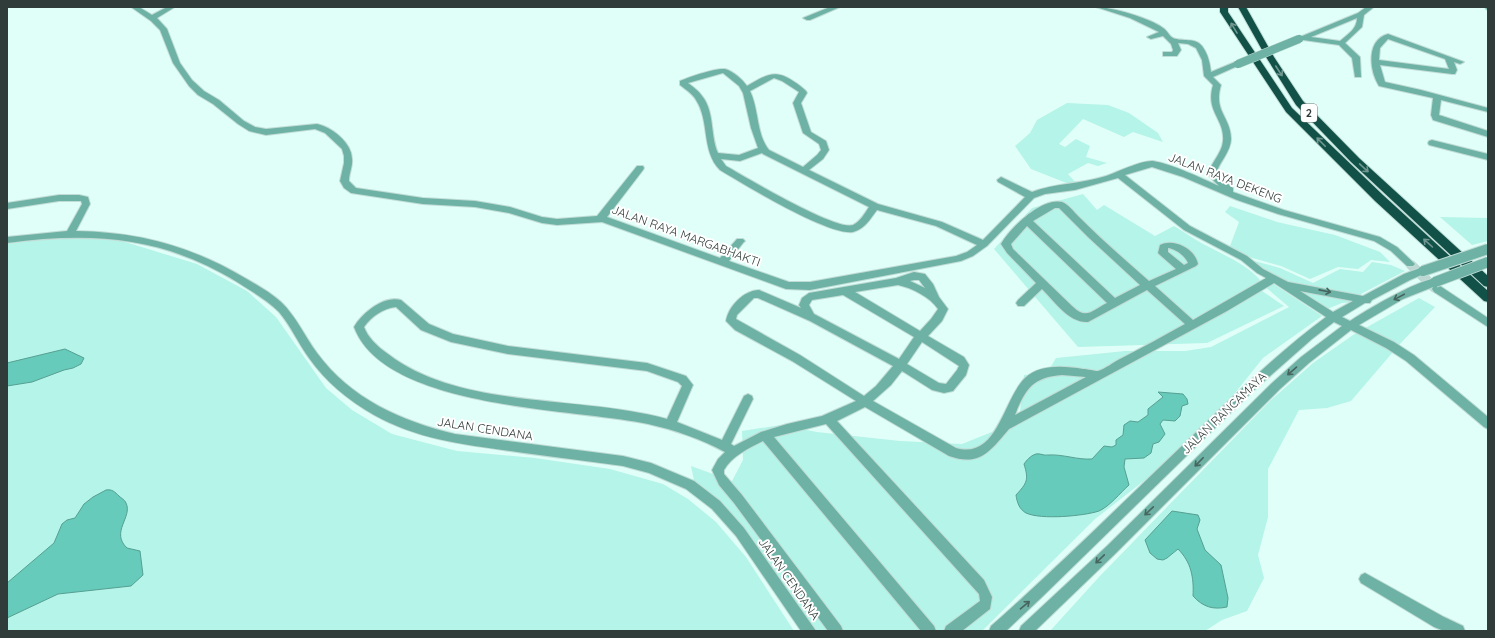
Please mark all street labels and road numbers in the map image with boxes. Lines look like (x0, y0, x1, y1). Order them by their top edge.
road number: 2 (1301, 104, 1317, 122)
street label: JALAN RAYA DEKENG (1166, 149, 1284, 206)
street label: JALAN RAYA MARGABHAKTI (610, 202, 763, 269)
street label: JALAN RANCAMAYA (1178, 368, 1269, 457)
street label: JALAN CENDANA (436, 414, 534, 444)
street label: JALAN CENDANA (755, 535, 823, 623)

